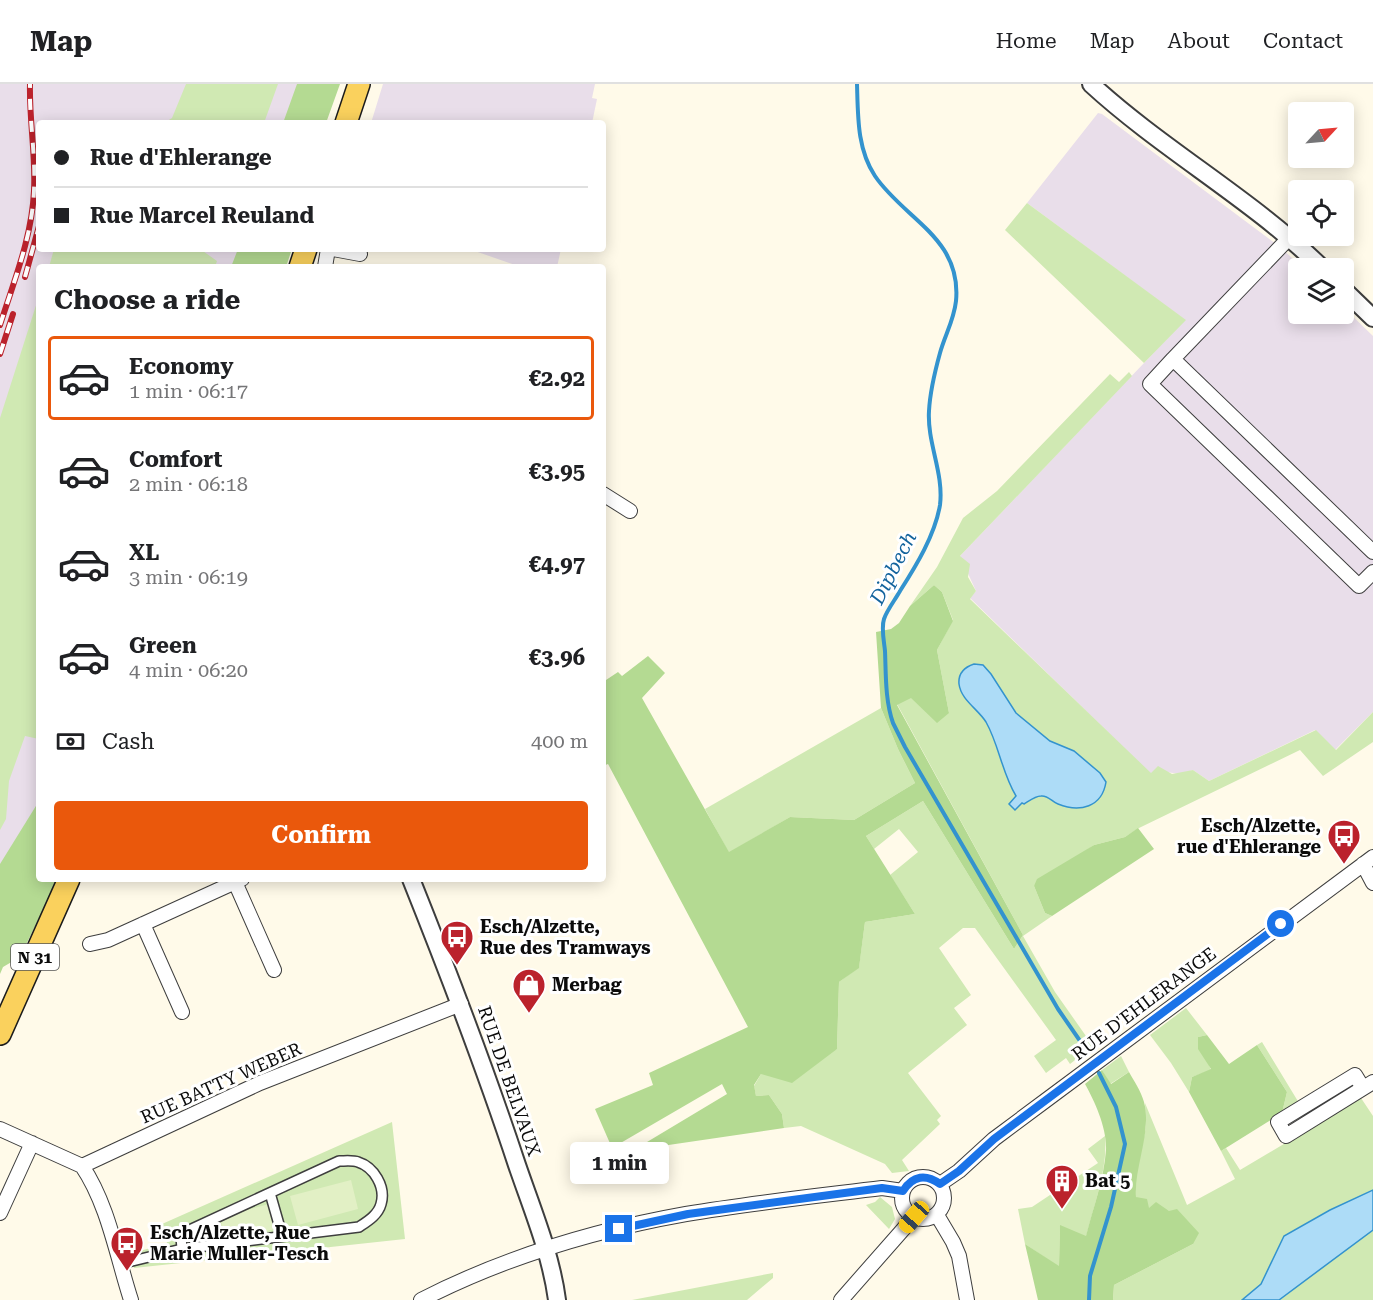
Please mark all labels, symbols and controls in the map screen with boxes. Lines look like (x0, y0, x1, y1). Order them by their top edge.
text: Map (30, 25, 92, 58)
text: Home (996, 29, 1057, 53)
text: Map (1090, 29, 1135, 53)
text: About (1168, 29, 1230, 53)
text: Contact (1263, 29, 1343, 53)
north arrow (1288, 102, 1354, 168)
map controls (1288, 102, 1354, 324)
text: Rue d'Ehlerange (90, 145, 272, 170)
button: locate (1288, 180, 1354, 246)
text: Rue Marcel Reuland (90, 203, 314, 228)
button: layers (1288, 258, 1354, 324)
text: Choose a ride (54, 284, 240, 316)
icon: car (57, 351, 111, 405)
text: Economy (129, 354, 233, 379)
text: €2.92 (529, 366, 585, 391)
text: 1 min · 06:17 (129, 379, 248, 403)
icon: car (57, 444, 111, 498)
text: Comfort (129, 447, 222, 472)
text: €3.95 (529, 459, 585, 484)
text: 2 min · 06:18 (129, 472, 248, 496)
water label: Dipbech (864, 528, 921, 609)
icon: car (57, 537, 111, 591)
text: XL (129, 540, 159, 565)
text: €4.97 (529, 552, 585, 577)
text: 3 min · 06:19 (129, 565, 248, 589)
icon: car (57, 630, 111, 684)
text: Green (129, 633, 197, 658)
text: €3.96 (529, 645, 585, 670)
text: 4 min · 06:20 (129, 658, 248, 682)
icon: cash (54, 725, 87, 758)
text: Cash (102, 729, 154, 754)
text: 400 m (531, 729, 588, 753)
button: Confirm (54, 801, 588, 870)
place label: Esch/Alzette, rue d'Ehlerange (1177, 815, 1321, 857)
bus stop icon: Esch/Alzette, rue d'Ehlerange (1326, 818, 1362, 865)
route start (1267, 910, 1294, 937)
place label: Esch/Alzette, Rue des Tramways (480, 916, 651, 958)
bus stop icon: Esch/Alzette, Rue des Tramways (439, 919, 475, 966)
street label: RUE D'EHLERANGE (1068, 943, 1220, 1065)
road number: N 31 (11, 944, 59, 970)
shop icon: Merbag (511, 967, 547, 1014)
place label: Merbag (552, 974, 622, 995)
street label: RUE DE BELVAUX (474, 1003, 545, 1159)
street label: RUE BATTY WEBER (137, 1037, 305, 1127)
callout: 1 min (570, 1142, 668, 1184)
text: 1 min (592, 1151, 647, 1175)
building icon: Bat 5 (1044, 1163, 1080, 1210)
place label: Bat 5 (1085, 1170, 1130, 1191)
car (895, 1198, 933, 1236)
route end (605, 1215, 632, 1242)
place label: Esch/Alzette, Rue Marie Muller-Tesch (150, 1222, 329, 1264)
bus stop icon: Esch/Alzette, Rue Marie Muller-Tesch (109, 1225, 145, 1272)

